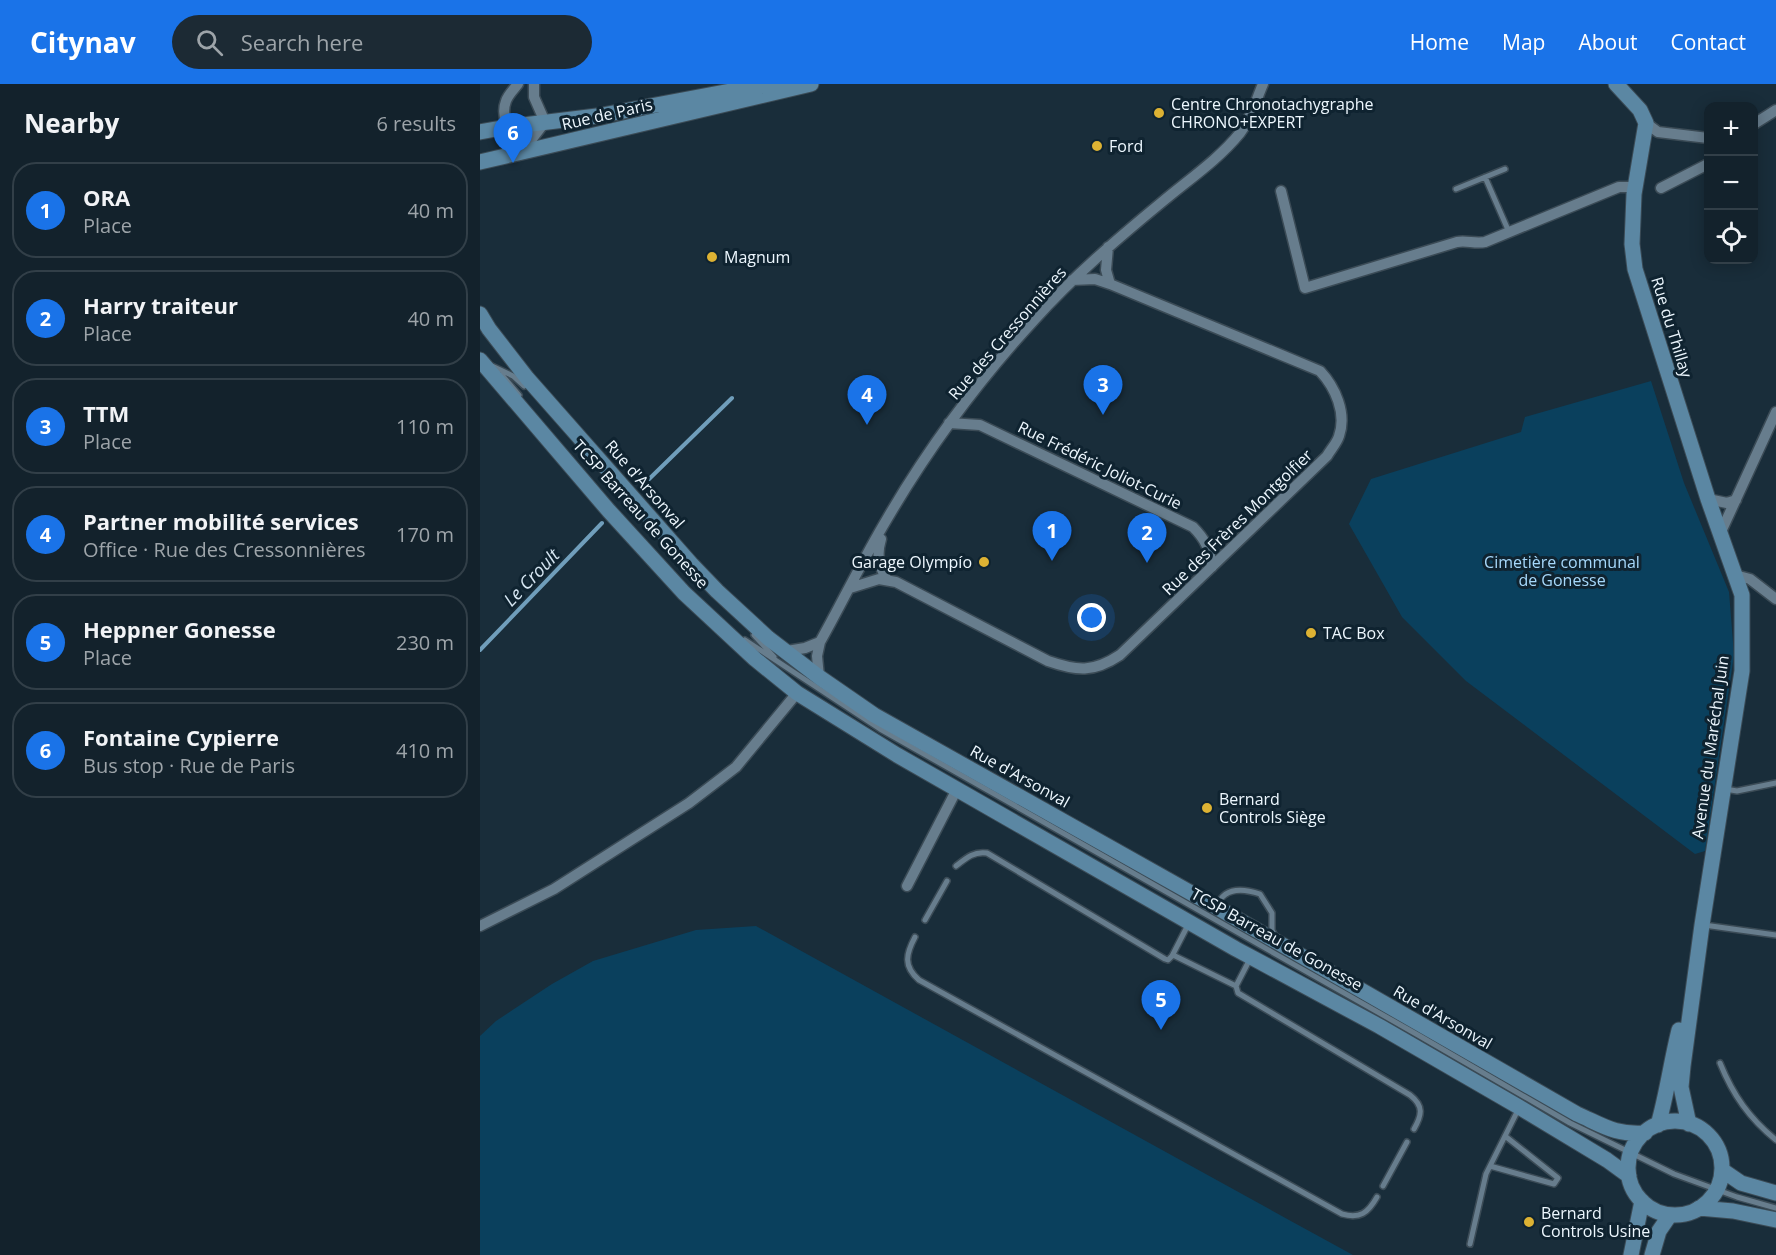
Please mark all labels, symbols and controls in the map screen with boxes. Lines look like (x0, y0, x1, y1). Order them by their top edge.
search box (172, 15, 592, 69)
text: Citynav (30, 23, 136, 61)
icon: search (193, 26, 226, 59)
text: Search here (241, 27, 363, 57)
text: Home (1410, 28, 1469, 56)
text: Map (1502, 28, 1545, 56)
text: About (1578, 28, 1638, 56)
text: Contact (1671, 28, 1746, 56)
street label: Rue de Paris (559, 93, 655, 135)
place label: Centre Chronotachygraphe CHRONO+EXPERT (1171, 93, 1374, 133)
map controls (1704, 102, 1758, 264)
button: + (1704, 102, 1758, 156)
text: Nearby (24, 105, 119, 141)
marker: Centre Chronotachygraphe CHRONO+EXPERT (1152, 106, 1166, 120)
text: 6 results (376, 110, 456, 137)
pin: 6 (494, 113, 532, 163)
place label: Ford (1109, 135, 1143, 157)
marker: Ford (1090, 139, 1104, 153)
button: − (1704, 156, 1758, 210)
text: ORA (83, 182, 130, 212)
text: 1 (40, 197, 51, 224)
text: 40 m (407, 197, 454, 224)
button: locate (1704, 210, 1758, 264)
text: Place (83, 212, 132, 239)
place label: Magnum (724, 246, 790, 268)
marker: Magnum (705, 250, 719, 264)
street label: Rue des Cressonnières (943, 262, 1071, 404)
street label: Rue du Thillay (1646, 274, 1698, 381)
text: Harry traiteur (83, 290, 238, 320)
text: 2 (40, 305, 51, 332)
text: 40 m (407, 305, 454, 332)
text: Place (83, 320, 132, 347)
pin: 3 (1084, 366, 1122, 415)
pin: 4 (848, 376, 886, 425)
text: TTM (83, 398, 129, 428)
text: 3 (40, 413, 51, 440)
text: 110 m (396, 413, 454, 440)
street label: Rue Frédéric Joliot-Curie (1014, 416, 1186, 514)
text: Place (83, 428, 132, 455)
street label: TCSP Barreau de Gonesse (568, 435, 714, 593)
street label: Rue d'Arsonval (600, 435, 690, 533)
street label: Rue des Frères Montgolfier (1157, 444, 1317, 600)
text: Partner mobilité services (83, 506, 359, 536)
pin: 1 (1032, 512, 1072, 561)
pin: 2 (1128, 514, 1166, 563)
text: 4 (40, 521, 51, 548)
text: 170 m (396, 521, 454, 548)
text: Office · Rue des Cressonnières (83, 536, 366, 563)
water label: Le Croult (498, 542, 565, 611)
place label: Garage Olympío (851, 551, 972, 573)
park label: Cimetière communal de Gonesse (1484, 551, 1640, 591)
marker: Garage Olympío (977, 555, 991, 569)
your location (1077, 603, 1106, 632)
text: Heppner Gonesse (83, 614, 276, 644)
place label: TAC Box (1323, 622, 1385, 644)
marker: TAC Box (1304, 626, 1318, 640)
text: 5 (40, 629, 51, 656)
text: 230 m (396, 629, 454, 656)
text: Place (83, 644, 132, 671)
street label: Avenue du Maréchal Juin (1686, 654, 1734, 840)
text: Fontaine Cypierre (83, 722, 279, 752)
text: 6 (40, 737, 51, 764)
text: 410 m (396, 737, 454, 764)
street label: Rue d'Arsonval (966, 740, 1074, 812)
text: Bus stop · Rue de Paris (83, 752, 295, 779)
place label: Bernard Controls Siège (1219, 788, 1326, 828)
marker: Bernard Controls Siège (1200, 801, 1214, 815)
street label: TCSP Barreau de Gonesse (1187, 883, 1367, 995)
pin: 5 (1142, 980, 1180, 1030)
street label: Rue d'Arsonval (1390, 980, 1496, 1054)
place label: Bernard Controls Usine (1541, 1202, 1650, 1242)
marker: Bernard Controls Usine (1522, 1215, 1536, 1229)

